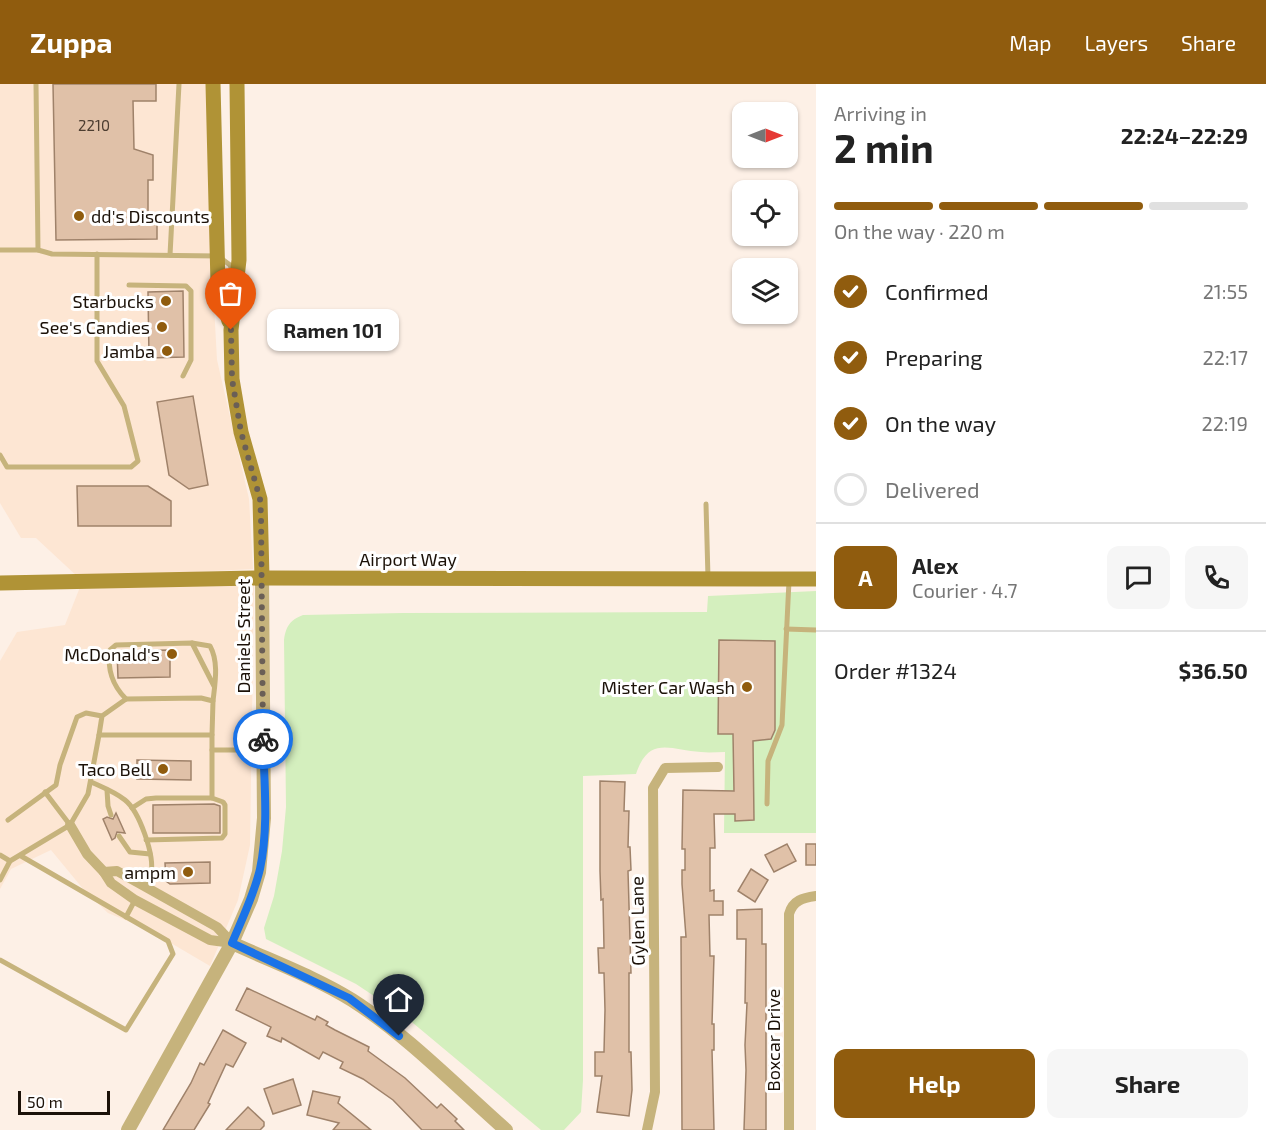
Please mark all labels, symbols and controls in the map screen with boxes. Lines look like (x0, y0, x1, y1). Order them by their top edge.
text: Zuppa (30, 25, 113, 59)
text: Map (1009, 30, 1051, 55)
text: Layers (1084, 30, 1148, 55)
text: Share (1181, 30, 1236, 55)
text: Arriving in (834, 101, 927, 125)
north arrow (732, 102, 798, 168)
map controls (732, 102, 798, 324)
house number: 2210 (78, 116, 110, 134)
text: 22:24–22:29 (1121, 122, 1248, 148)
text: 2 min (834, 124, 934, 171)
button: locate (732, 180, 798, 246)
place label: dd's Discounts (91, 205, 210, 227)
marker: dd's Discounts (72, 209, 86, 223)
text: On the way · 220 m (834, 219, 1005, 243)
button: layers (732, 258, 798, 324)
pin (205, 268, 256, 330)
icon: check (834, 275, 867, 308)
icon: bag (214, 277, 247, 310)
text: Confirmed (885, 278, 989, 304)
text: 21:55 (1203, 279, 1248, 303)
place label: Starbucks (72, 290, 154, 312)
marker: Starbucks (159, 294, 173, 308)
callout: Ramen 101 (267, 309, 399, 351)
place label: See's Candies (40, 316, 150, 338)
text: Ramen 101 (283, 318, 383, 342)
marker: See's Candies (155, 320, 169, 334)
place label: Jamba (103, 340, 155, 362)
icon: check (834, 341, 867, 374)
marker: Jamba (160, 344, 174, 358)
text: Preparing (885, 344, 983, 370)
text: 22:17 (1203, 345, 1248, 369)
icon: check (834, 407, 867, 440)
text: On the way (885, 410, 996, 436)
text: 22:19 (1201, 411, 1248, 435)
text: Delivered (885, 476, 980, 502)
button: chat (1107, 546, 1170, 609)
button: phone (1185, 546, 1248, 609)
street label: Airport Way (359, 548, 457, 570)
text: Alex (912, 552, 958, 578)
text: A (858, 564, 873, 590)
street label: Daniels Street (232, 578, 254, 693)
text: Courier · 4.7 (912, 578, 1018, 602)
place label: McDonald's (64, 643, 160, 665)
marker: McDonald's (165, 647, 179, 661)
text: Order #1324 (834, 657, 957, 683)
text: $36.50 (1178, 657, 1248, 683)
place label: Mister Car Wash (601, 676, 735, 698)
marker: Mister Car Wash (740, 680, 754, 694)
courier (233, 709, 293, 769)
icon: bike (247, 723, 280, 756)
place label: Taco Bell (78, 758, 152, 780)
marker: Taco Bell (156, 762, 170, 776)
place label: ampm (124, 861, 176, 883)
marker: ampm (181, 865, 195, 879)
street label: Gylen Lane (625, 876, 649, 966)
pin (373, 974, 424, 1036)
icon: home (382, 983, 415, 1016)
street label: Boxcar Drive (762, 989, 784, 1091)
button: Help (834, 1049, 1035, 1118)
button: Share (1047, 1049, 1248, 1118)
scale bar (18, 1088, 110, 1116)
text: 50 m (27, 1092, 63, 1111)

